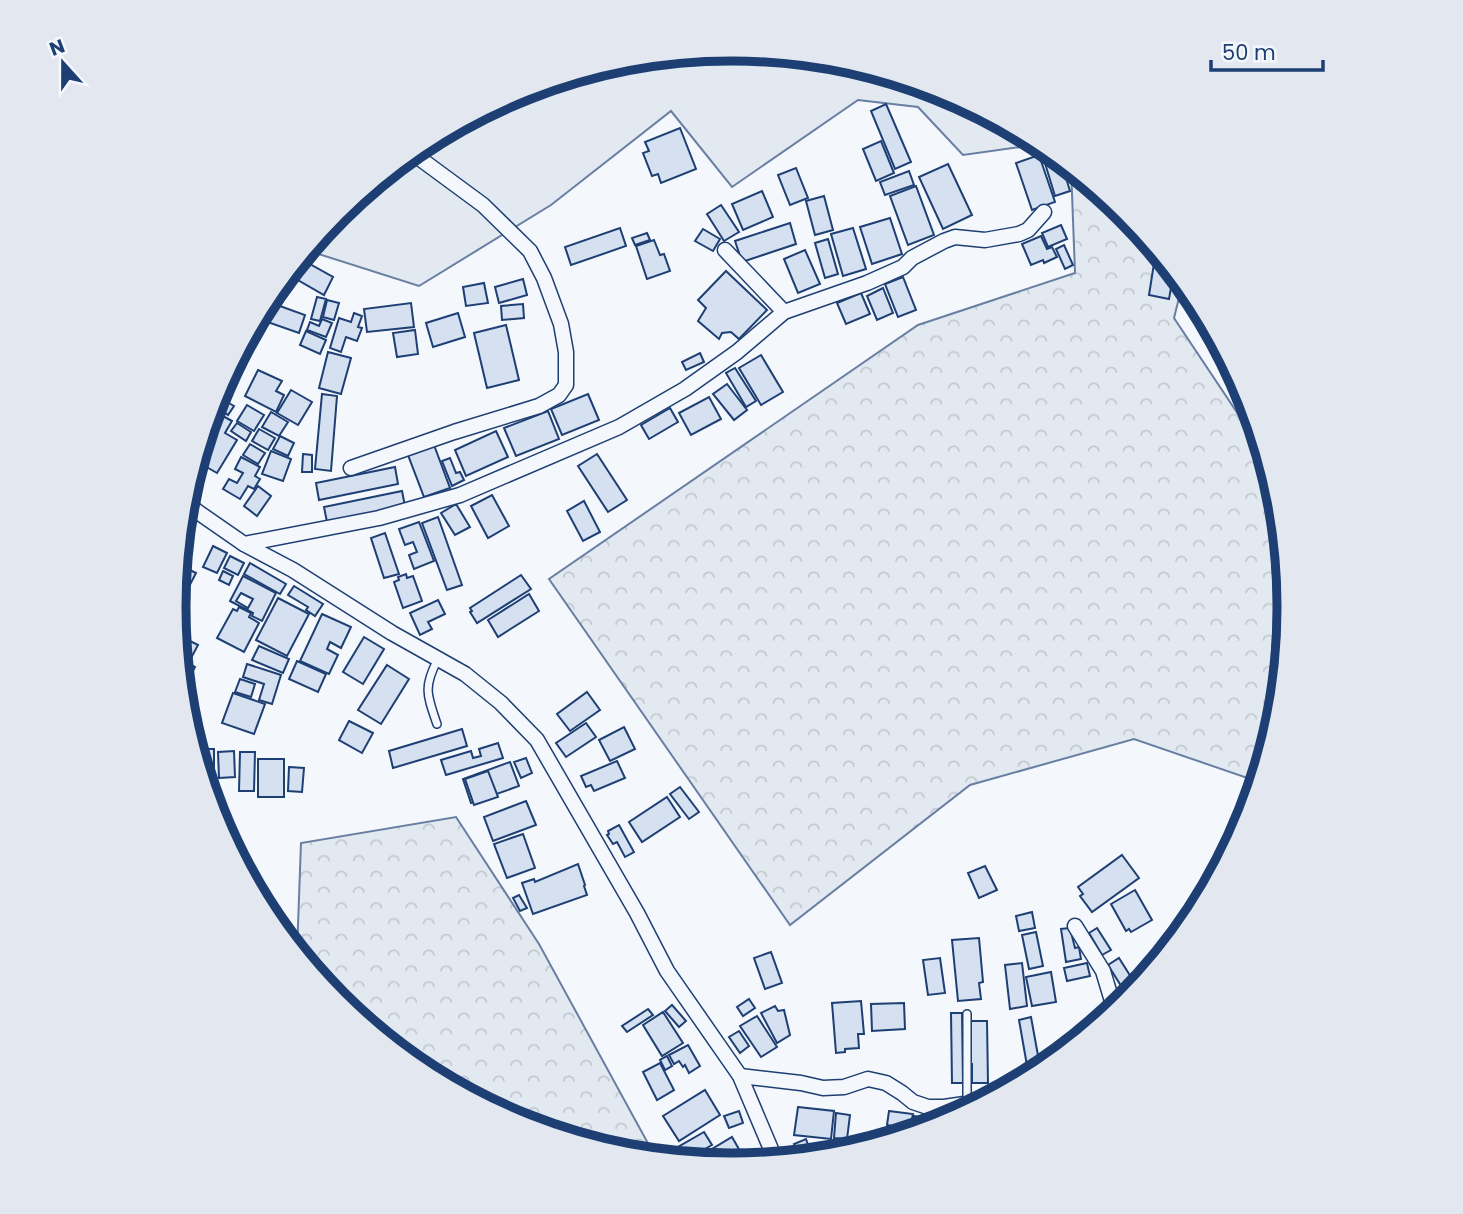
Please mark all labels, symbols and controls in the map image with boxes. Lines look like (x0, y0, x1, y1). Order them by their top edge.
north arrow (28, 28, 98, 98)
scale bar (1211, 28, 1323, 72)
text: N (46, 32, 69, 63)
text: 50 m (1222, 38, 1276, 67)

